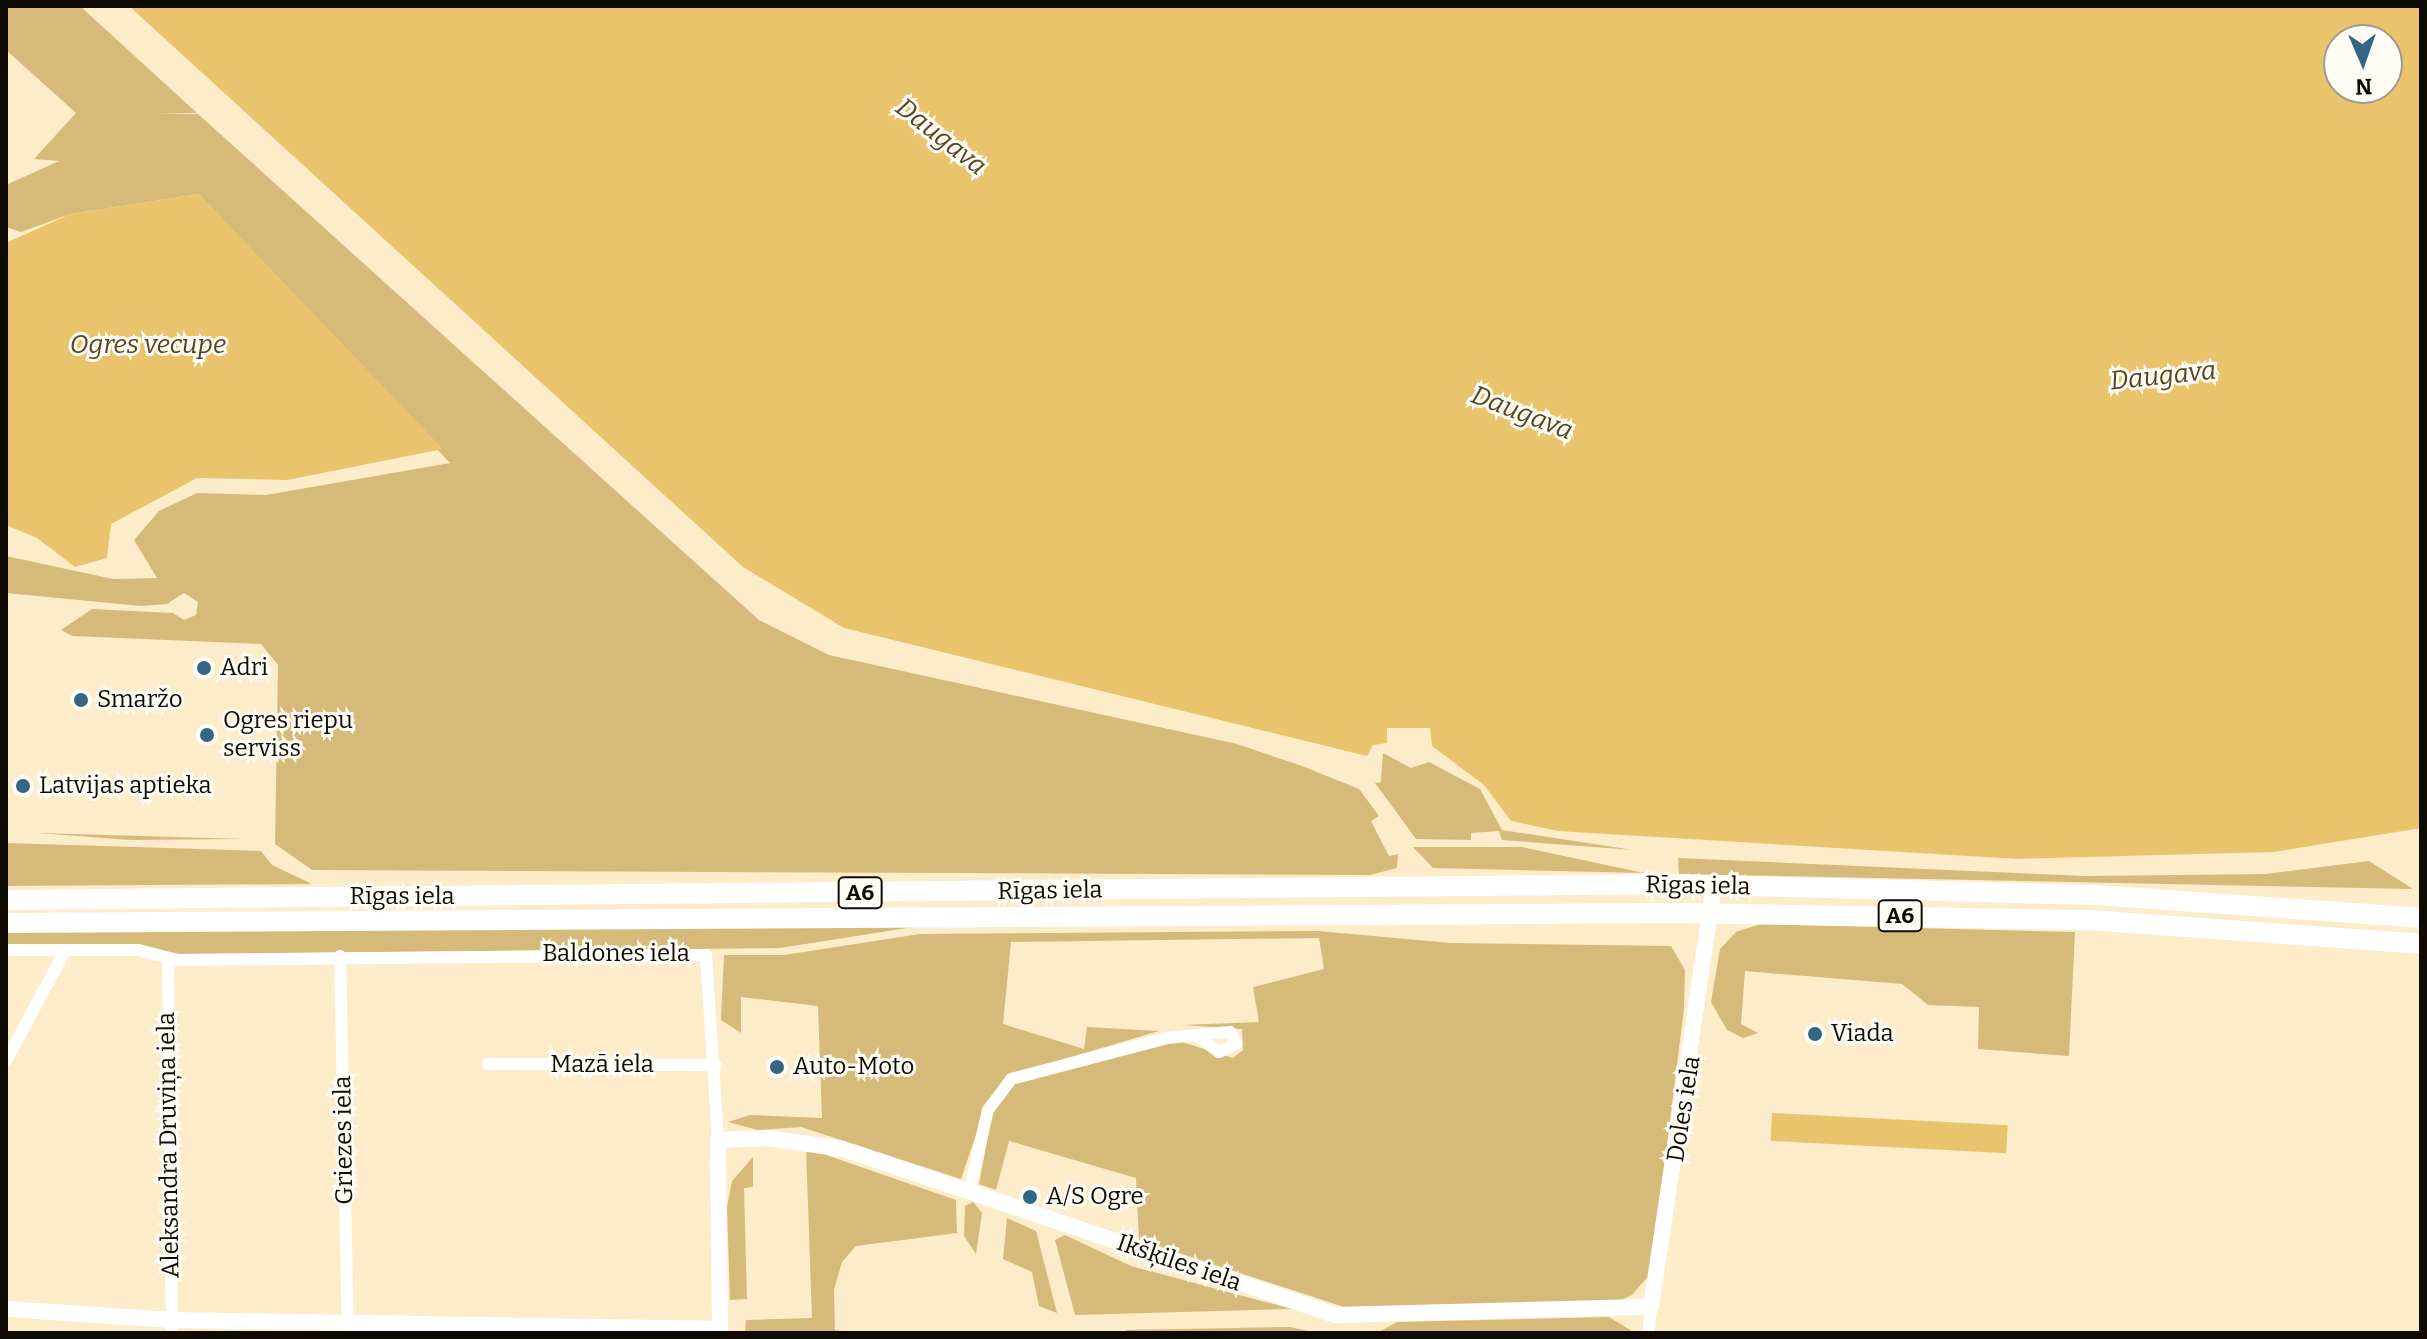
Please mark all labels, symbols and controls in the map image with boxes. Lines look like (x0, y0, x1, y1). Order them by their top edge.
north arrow (2323, 24, 2403, 104)
text: N (2355, 73, 2373, 100)
water label: Daugava (889, 92, 993, 182)
water label: Ogres vecupe (70, 329, 226, 361)
water label: Daugava (2108, 355, 2218, 397)
water label: Daugava (1467, 379, 1577, 447)
place label: Adri (220, 654, 268, 682)
marker: Adri (195, 659, 213, 677)
place label: Smaržo (97, 686, 183, 714)
marker: Smaržo (72, 691, 90, 709)
place label: Ogres riepu serviss (223, 707, 353, 763)
marker: Ogres riepu serviss (198, 726, 216, 744)
place label: Latvijas aptieka (39, 772, 212, 800)
marker: Latvijas aptieka (14, 777, 32, 795)
street label: Rīgas iela (1645, 871, 1751, 901)
road number: A6 (836, 875, 884, 911)
street label: Rīgas iela (997, 876, 1103, 906)
street label: Rīgas iela (349, 883, 455, 911)
road number: A6 (1876, 898, 1924, 934)
street label: Baldones iela (542, 940, 690, 968)
street label: Aleksandra Druviņa iela (152, 1012, 186, 1278)
place label: Viada (1831, 1020, 1894, 1048)
marker: Viada (1806, 1025, 1824, 1043)
street label: Mazā iela (550, 1051, 654, 1079)
place label: Auto-Moto (793, 1053, 914, 1081)
street label: Doles iela (1661, 1054, 1707, 1164)
marker: Auto-Moto (768, 1058, 786, 1076)
street label: Griezes iela (328, 1075, 360, 1205)
place label: A/S Ogre (1046, 1183, 1144, 1211)
marker: A/S Ogre (1021, 1188, 1039, 1206)
street label: Ikšķiles iela (1113, 1228, 1245, 1298)

